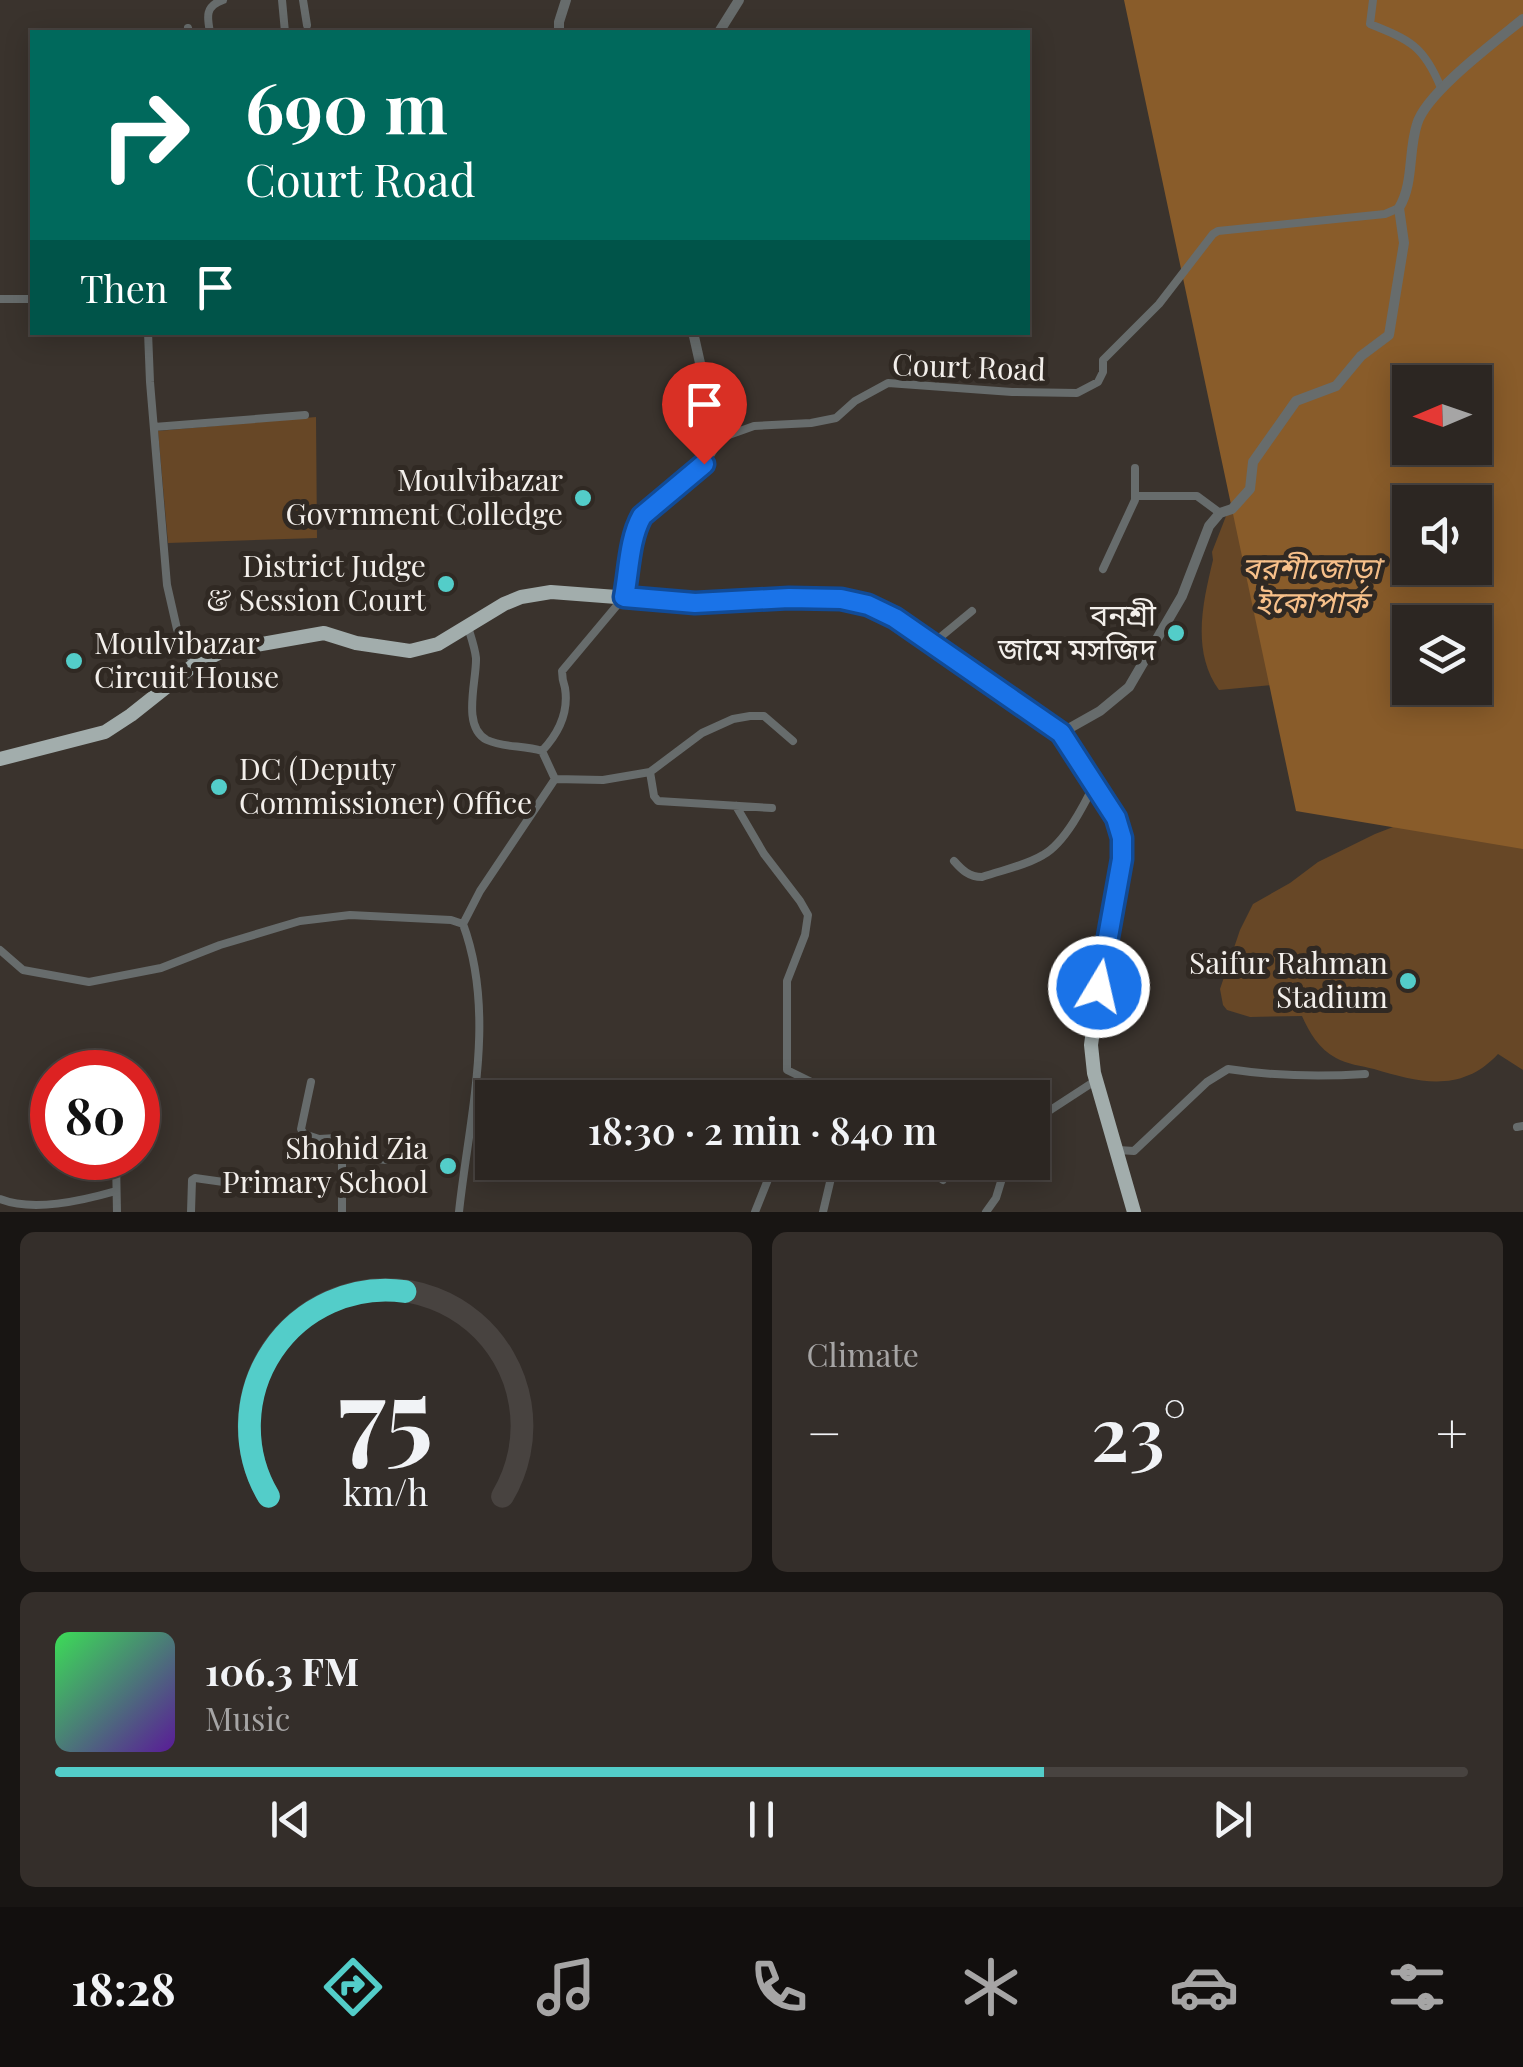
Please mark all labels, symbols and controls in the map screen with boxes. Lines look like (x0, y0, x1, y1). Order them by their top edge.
text: 690 m (245, 58, 448, 152)
icon: right (80, 70, 210, 200)
text: Court Road (245, 148, 476, 208)
icon: arrive (188, 260, 243, 315)
text: Then (80, 262, 168, 313)
street label: Court Road (892, 343, 1047, 389)
pin (662, 362, 747, 465)
north arrow (1392, 365, 1492, 465)
map controls (1392, 365, 1492, 705)
icon: arrive (677, 377, 732, 432)
place label: Moulvibazar Govrnment Colledge (285, 459, 563, 533)
button: sound (1392, 485, 1492, 585)
marker: Moulvibazar Govrnment Colledge (572, 487, 594, 509)
place label: District Judge & Session Court (206, 545, 426, 619)
park label: বরশীজোড়া ইকোপার্ক (1242, 547, 1385, 621)
marker: District Judge & Session Court (435, 573, 457, 595)
place label: বনশ্রী জামে মসজিদ (997, 594, 1157, 668)
button: layers (1392, 605, 1492, 705)
place label: Moulvibazar Circuit House (94, 622, 279, 696)
marker: বনশ্রী জামে মসজিদ (1165, 622, 1187, 644)
marker: Moulvibazar Circuit House (63, 650, 85, 672)
place label: DC (Deputy Commissioner) Office (239, 748, 532, 822)
marker: DC (Deputy Commissioner) Office (208, 776, 230, 798)
position arrow (1047, 935, 1151, 1039)
place label: Saifur Rahman Stadium (1189, 942, 1388, 1016)
marker: Saifur Rahman Stadium (1397, 970, 1419, 992)
speed limit sign: 80 (30, 1050, 160, 1180)
text: 18:30 · 2 min · 840 m (588, 1104, 937, 1155)
place label: Shohid Zia Primary School (222, 1127, 428, 1201)
marker: Shohid Zia Primary School (437, 1155, 459, 1177)
text: Climate (807, 1332, 919, 1375)
text: 75 (338, 1341, 433, 1480)
text: 23° (1091, 1381, 1187, 1481)
text: − (807, 1394, 842, 1468)
text: + (1436, 1394, 1468, 1468)
text: km/h (343, 1467, 429, 1515)
text: 106.3 FM (205, 1645, 359, 1696)
text: Music (205, 1696, 290, 1739)
icon: previous (263, 1792, 318, 1847)
icon: pause (734, 1792, 789, 1847)
icon: next (1205, 1792, 1260, 1847)
icon: directions (318, 1952, 388, 2022)
icon: music (531, 1952, 601, 2022)
icon: phone (744, 1952, 814, 2022)
icon: climate (956, 1952, 1026, 2022)
icon: car (1169, 1952, 1239, 2022)
icon: filters (1382, 1952, 1452, 2022)
text: 18:28 (71, 1957, 176, 2017)

